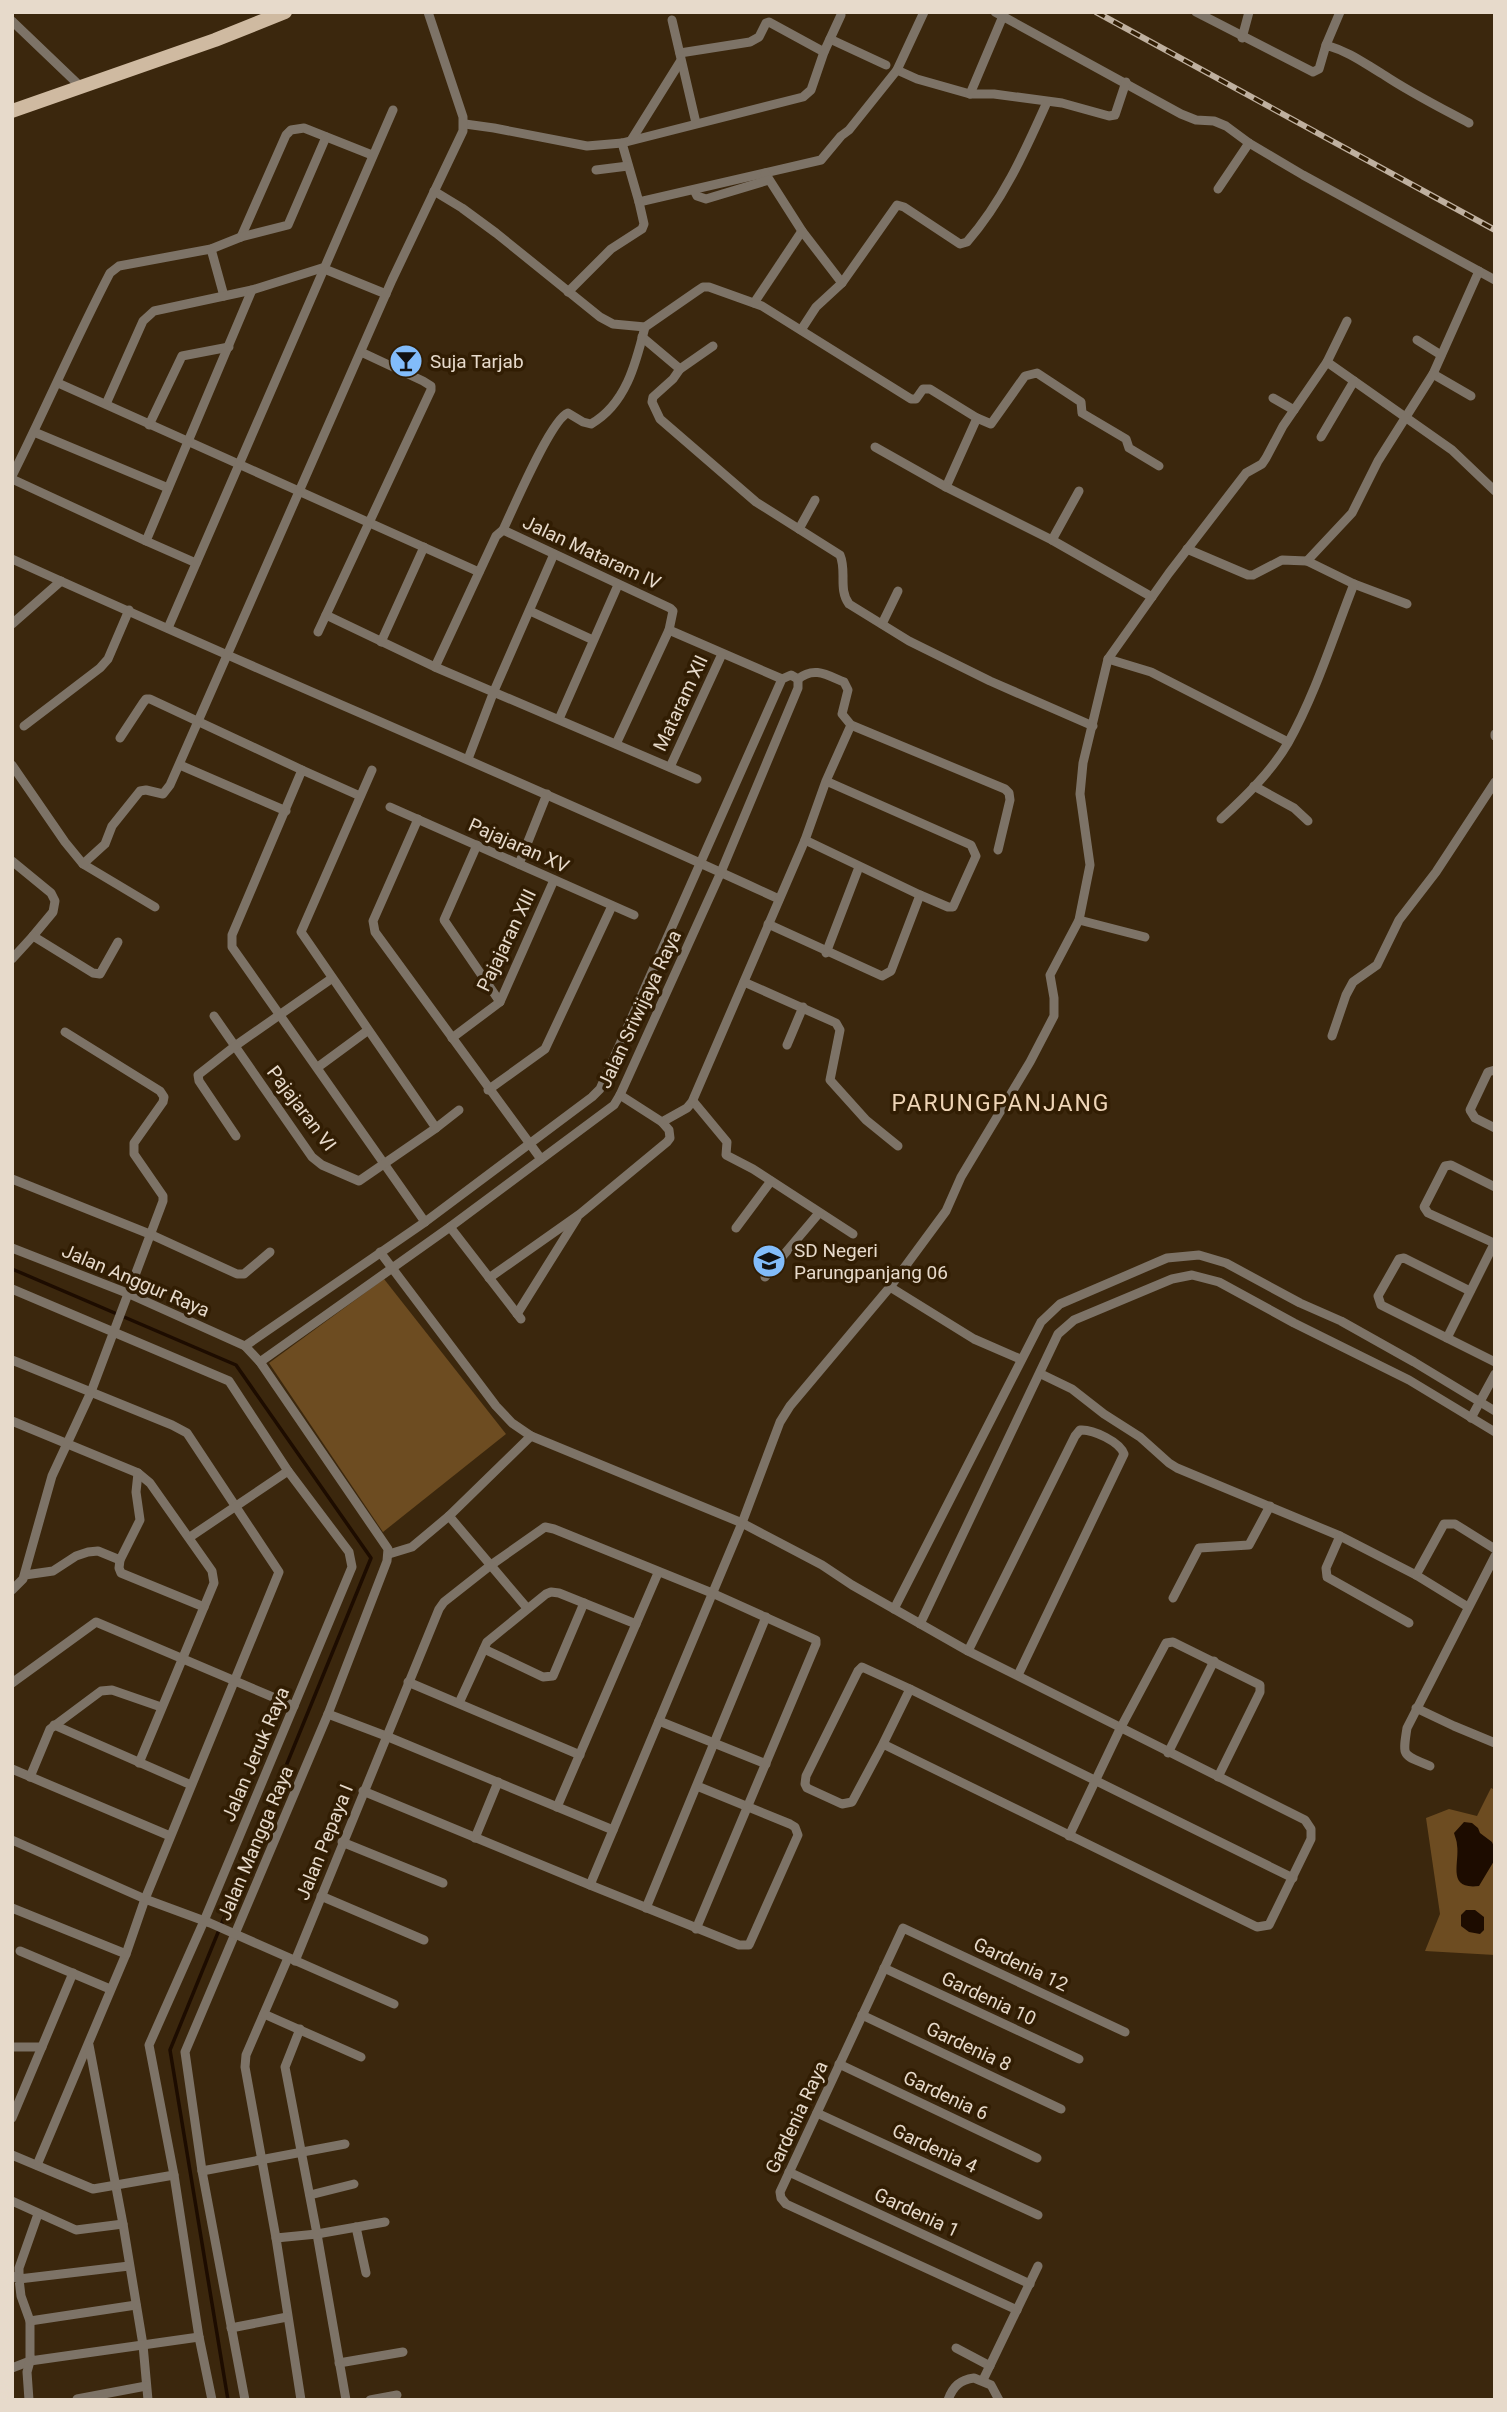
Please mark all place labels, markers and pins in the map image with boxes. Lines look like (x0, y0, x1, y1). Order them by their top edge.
bar icon: Suja Tarjab (387, 342, 425, 380)
place label: Suja Tarjab (430, 350, 524, 373)
place label: SD Negeri Parungpanjang 06 (794, 1239, 948, 1284)
school or university icon: SD Negeri Parungpanjang 06 (750, 1242, 788, 1280)

